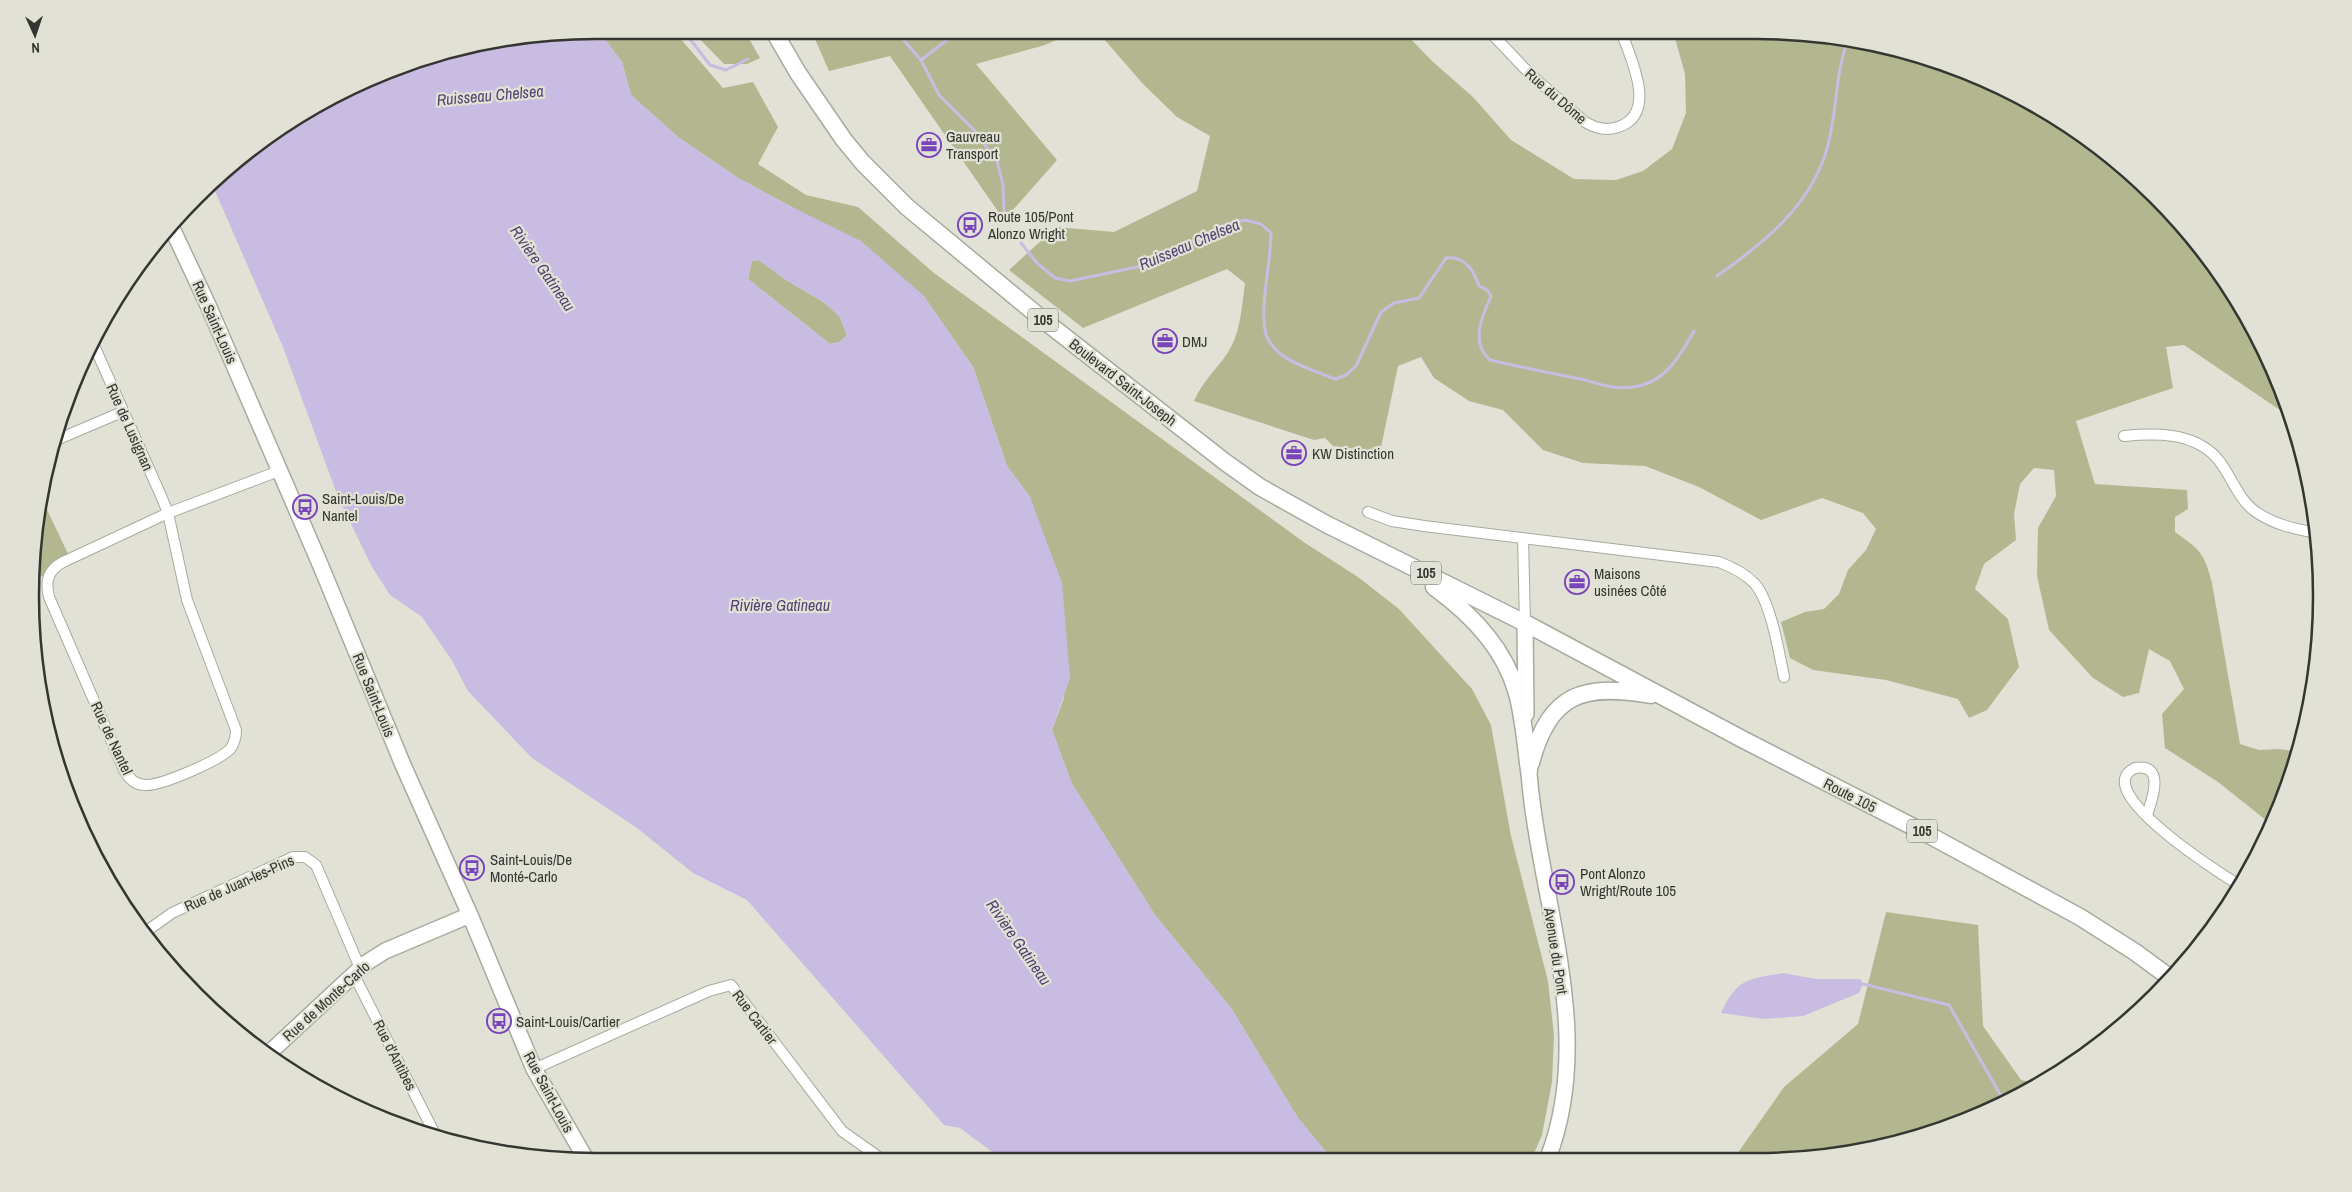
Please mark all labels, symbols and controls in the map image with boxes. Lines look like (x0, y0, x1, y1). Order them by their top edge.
north arrow (10, 10, 60, 60)
text: N (31, 39, 40, 57)
street label: Rue du Dôme (1520, 63, 1592, 129)
water label: Ruisseau Chelsea (436, 79, 544, 111)
place label: Gauvreau Transport (946, 126, 1000, 164)
office icon: Gauvreau Transport (916, 132, 942, 158)
place label: Route 105/Pont Alonzo Wright (987, 206, 1074, 244)
bus stop icon: Route 105/Pont Alonzo Wright (957, 212, 983, 238)
water label: Ruisseau Chelsea (1135, 213, 1243, 275)
water label: Rivière Gatineau (505, 221, 581, 315)
street label: Rue Saint-Louis (187, 277, 243, 367)
road number: 105 (1028, 308, 1058, 332)
office icon: DMJ (1152, 328, 1178, 354)
place label: DMJ (1182, 331, 1207, 352)
street label: Boulevard Saint-Joseph (1065, 333, 1181, 431)
street label: Rue de Lusignan (101, 380, 159, 474)
office icon: KW Distinction (1281, 440, 1307, 466)
place label: KW Distinction (1312, 443, 1394, 464)
place label: Saint-Louis/De Nantel (322, 488, 404, 526)
bus stop icon: Saint-Louis/De Nantel (292, 494, 318, 520)
road number: 105 (1411, 562, 1441, 584)
place label: Maisons usinées Côté (1594, 563, 1667, 601)
office icon: Maisons usinées Côté (1564, 569, 1590, 595)
water label: Rivière Gatineau (730, 594, 830, 616)
street label: Rue Saint-Louis (348, 650, 400, 740)
street label: Rue de Nantel (86, 698, 138, 778)
street label: Route 105 (1820, 773, 1880, 817)
road number: 105 (1907, 819, 1937, 842)
street label: Rue de Juan-les-Pins (181, 849, 297, 917)
place label: Saint-Louis/De Monté-Carlo (490, 849, 572, 887)
bus stop icon: Saint-Louis/De Monté-Carlo (459, 855, 485, 881)
place label: Pont Alonzo Wright/Route 105 (1580, 863, 1676, 901)
bus stop icon: Pont Alonzo Wright/Route 105 (1549, 869, 1575, 895)
water label: Rivière Gatineau (981, 895, 1057, 989)
street label: Avenue du Pont (1539, 905, 1573, 996)
street label: Rue de Monte-Carlo (278, 956, 374, 1046)
street label: Rue Cartier (727, 985, 783, 1049)
bus stop icon: Saint-Louis/Cartier (486, 1008, 512, 1034)
place label: Saint-Louis/Cartier (516, 1011, 620, 1032)
street label: Rue d'Antibes (368, 1016, 422, 1094)
street label: Rue Saint-Louis (519, 1048, 579, 1136)

